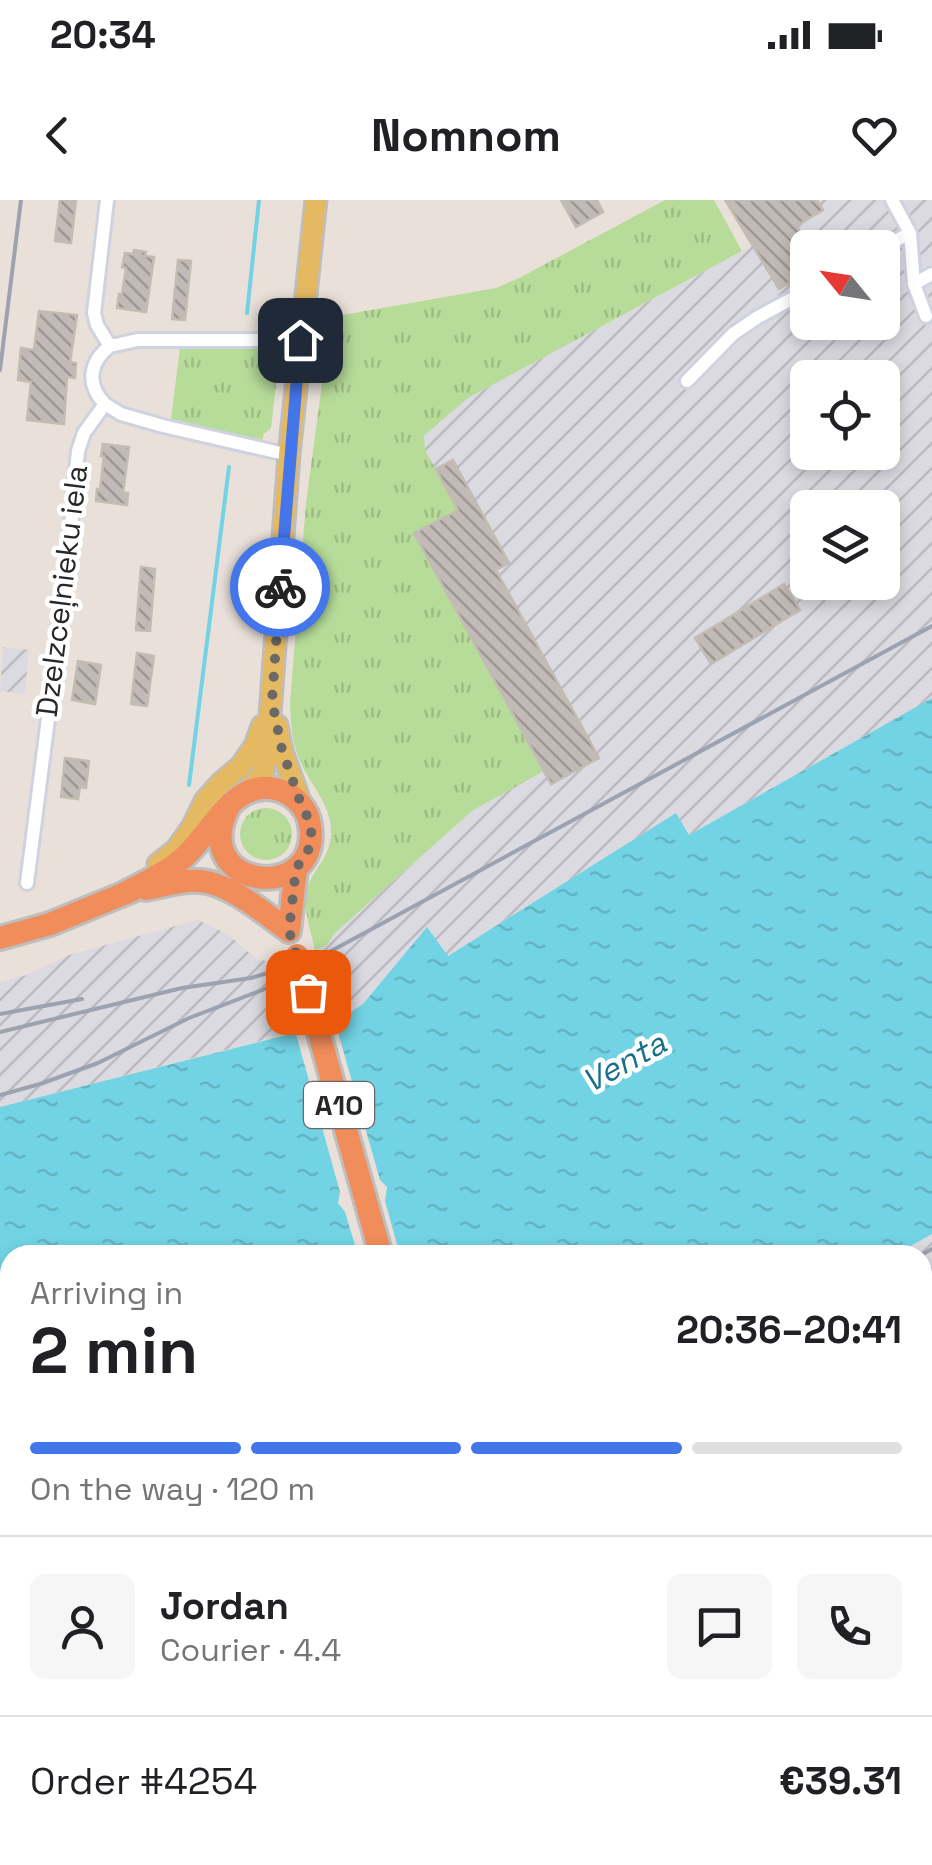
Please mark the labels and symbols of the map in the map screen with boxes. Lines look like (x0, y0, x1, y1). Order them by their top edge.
north arrow (790, 230, 900, 340)
pin (258, 298, 343, 383)
street label: Dzelzceļnieku iela (27, 463, 96, 719)
courier (230, 537, 330, 637)
pin (266, 950, 351, 1035)
water label: Venta (575, 1022, 673, 1101)
road number: A10 (304, 1082, 374, 1128)

